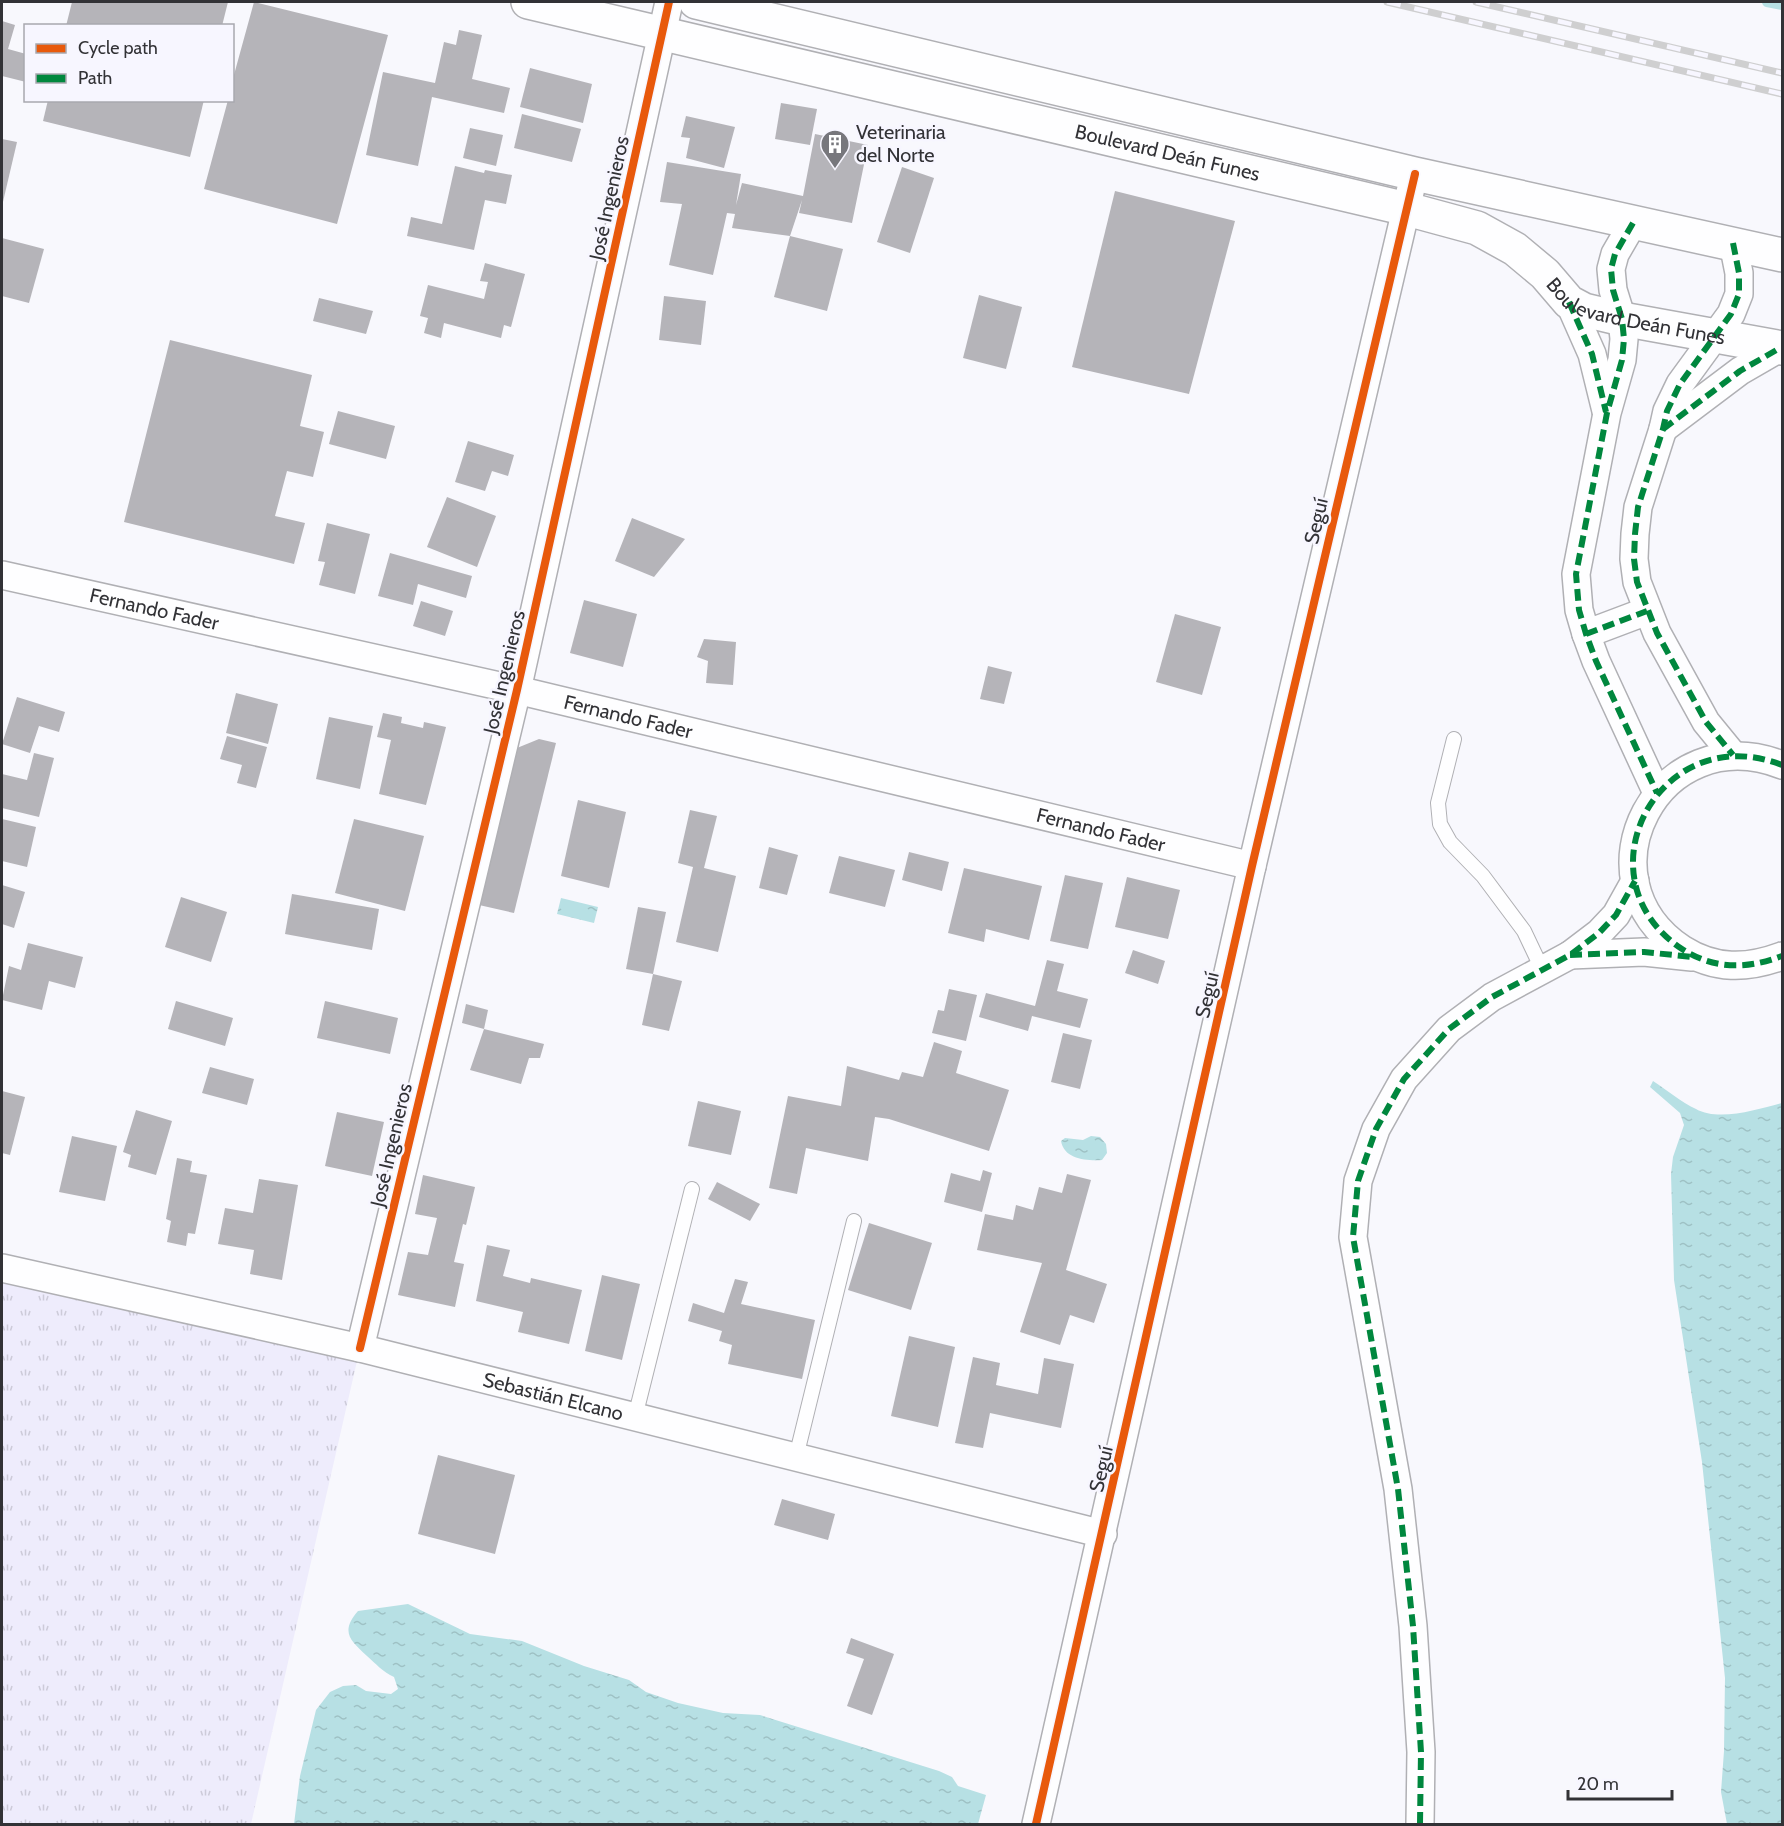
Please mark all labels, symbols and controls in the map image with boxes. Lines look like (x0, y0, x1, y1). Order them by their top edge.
legend (24, 24, 234, 102)
text: Cycle path (78, 37, 158, 59)
text: Path (78, 67, 112, 89)
street label: Boulevard Deán Funes (1073, 119, 1262, 186)
place label: Veterinaria del Norte (856, 120, 946, 167)
building icon: Veterinaria del Norte (819, 128, 851, 170)
street label: José Ingenieros (584, 134, 634, 263)
street label: Boulevard Deán Funes (1541, 273, 1727, 349)
street label: Seguí (1299, 496, 1333, 546)
street label: Fernando Fader (88, 583, 222, 635)
street label: José Ingenieros (478, 608, 530, 737)
street label: Fernando Fader (561, 690, 696, 744)
street label: Fernando Fader (1034, 803, 1168, 857)
street label: Seguí (1190, 970, 1224, 1020)
street label: José Ingenieros (365, 1081, 417, 1210)
street label: Sebastián Elcano (481, 1367, 626, 1425)
street label: Seguí (1084, 1444, 1118, 1494)
scale bar (1568, 1763, 1672, 1801)
text: 20 m (1577, 1773, 1619, 1795)

